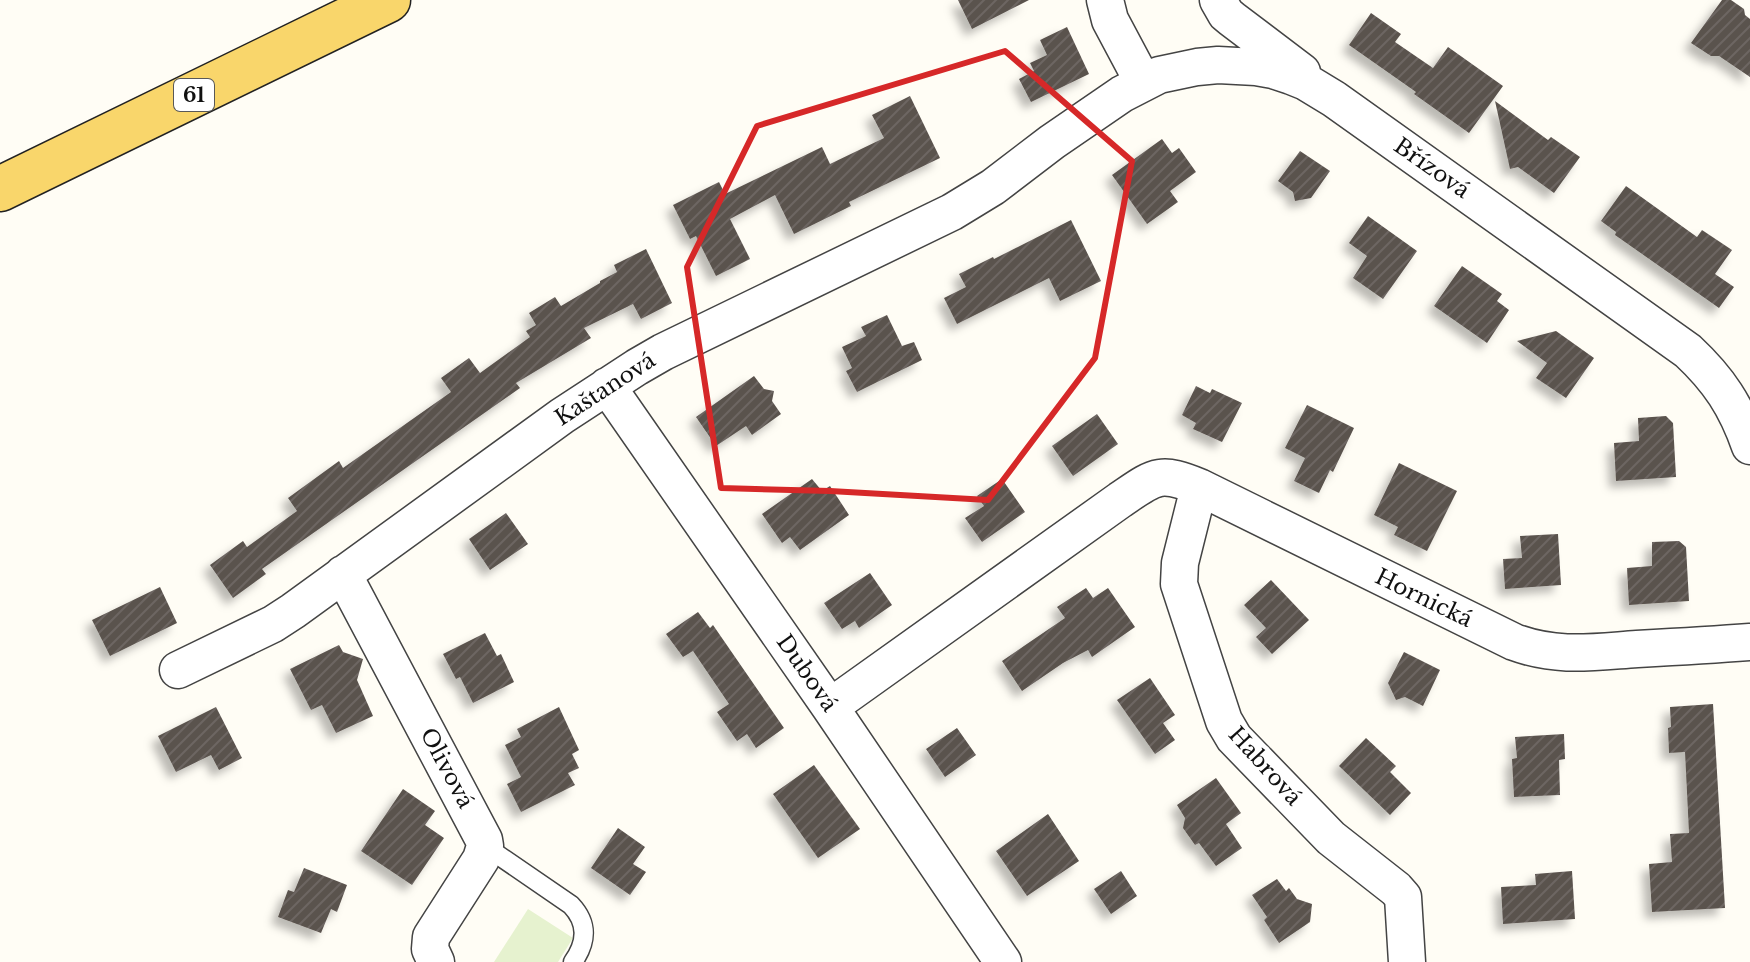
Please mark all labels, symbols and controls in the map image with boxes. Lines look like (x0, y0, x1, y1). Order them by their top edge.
road number: 61 (174, 79, 214, 111)
street label: Břízová (1389, 132, 1476, 204)
street label: Kaštanová (550, 346, 661, 431)
street label: Hornická (1371, 563, 1478, 633)
street label: Dubová (771, 629, 844, 717)
street label: Habrová (1223, 721, 1308, 811)
street label: Olivová (415, 723, 480, 814)

